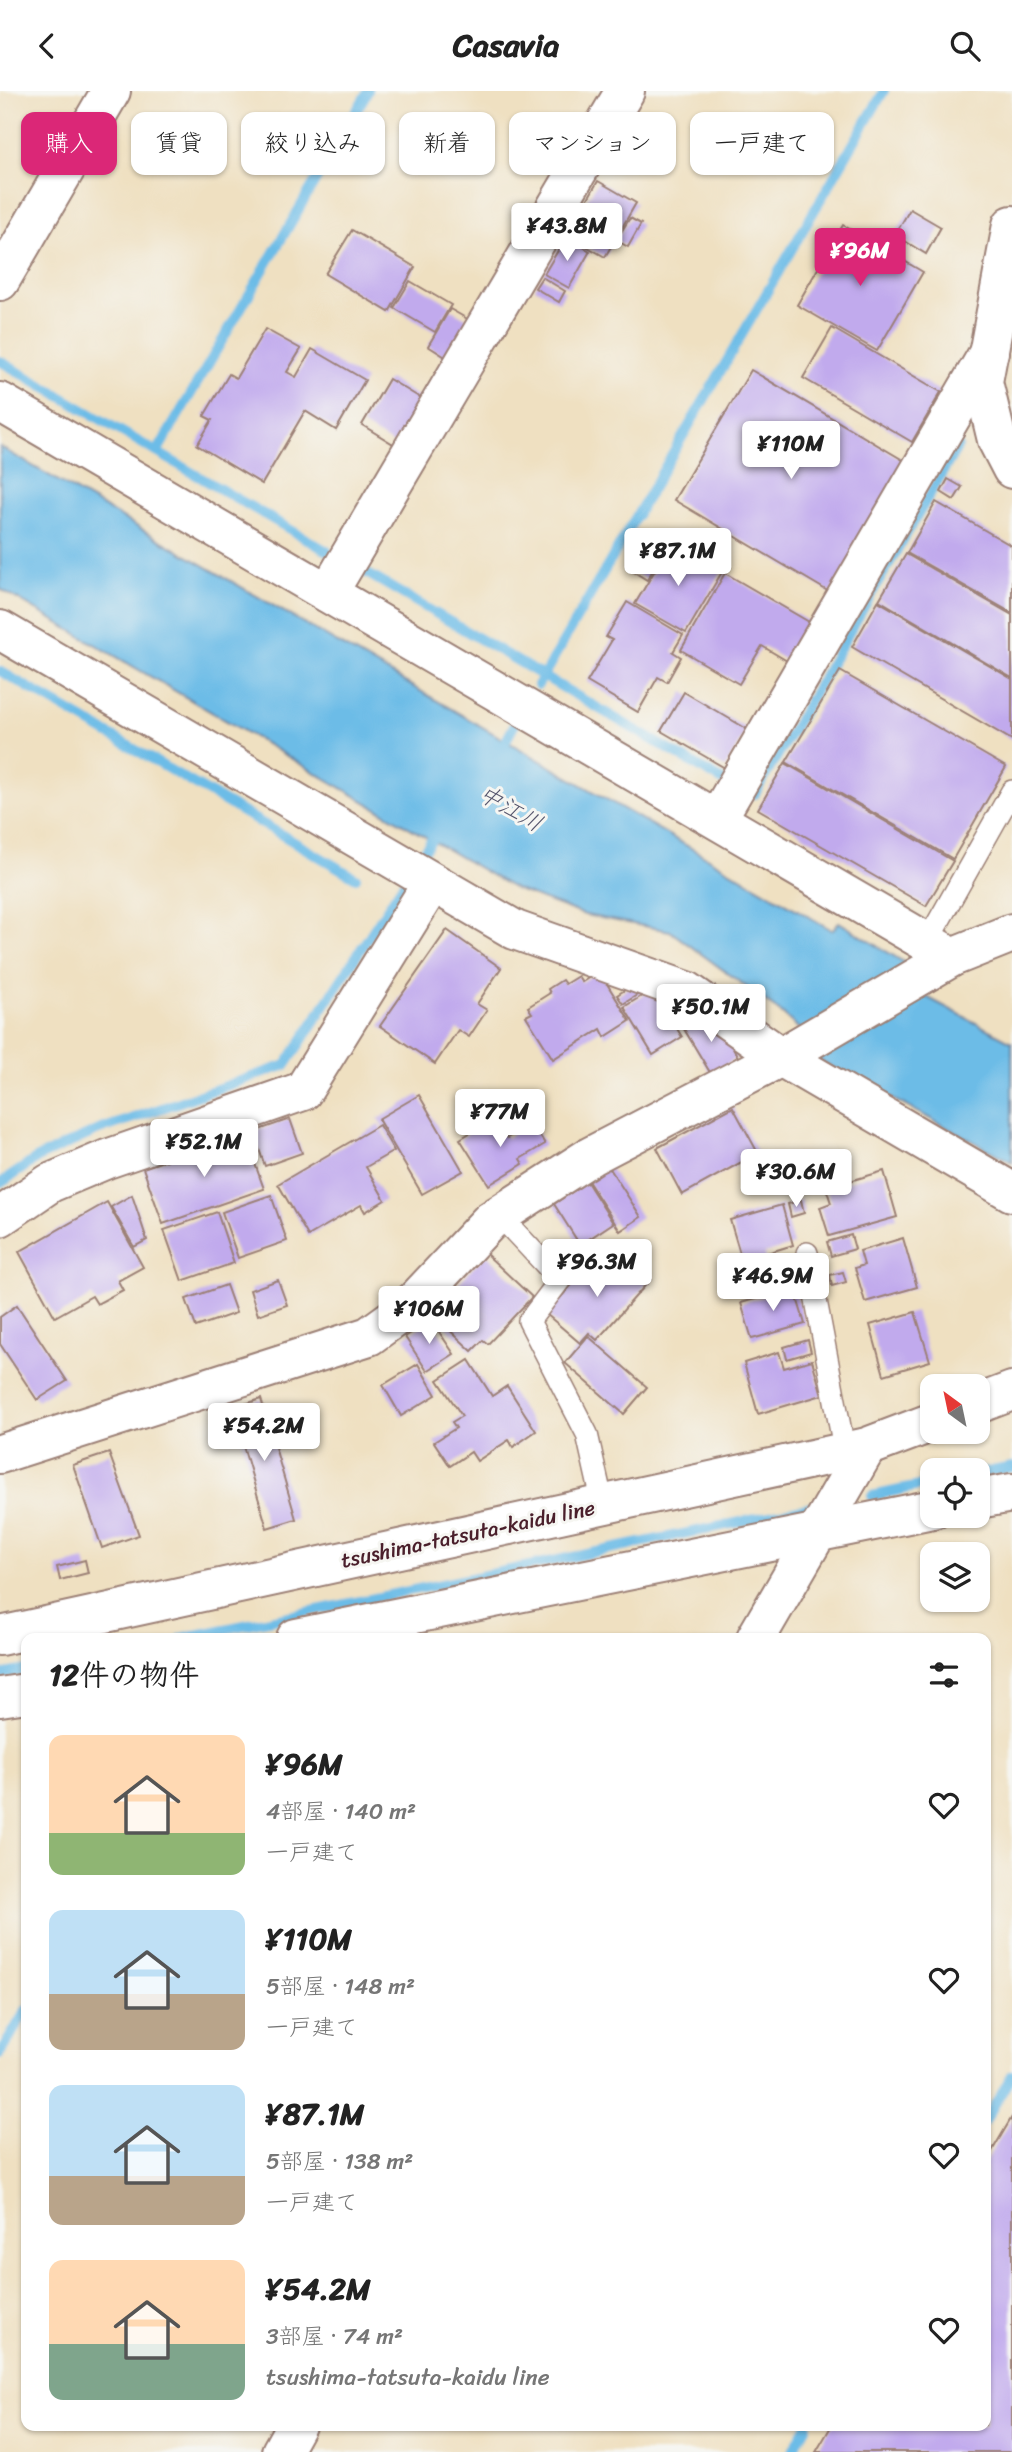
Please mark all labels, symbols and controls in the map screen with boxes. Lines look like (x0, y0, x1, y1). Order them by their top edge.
text: Casavia (453, 17, 559, 74)
icon: back (28, 27, 66, 65)
icon: search (946, 27, 984, 65)
chip: 購入 (21, 112, 117, 175)
chip: 賃貸 (131, 112, 227, 175)
chip: 絞り込み (241, 112, 385, 175)
chip: 新着 (399, 112, 495, 175)
chip: マンション (509, 112, 676, 175)
chip: 一戸建て (690, 112, 834, 175)
pin: ¥43.8M (510, 204, 624, 263)
text: ¥43.8M (527, 205, 607, 246)
pin: ¥96M (819, 229, 901, 288)
text: ¥96M (831, 230, 889, 271)
pin: ¥110M (742, 421, 840, 481)
text: ¥110M (758, 423, 824, 464)
pin: ¥87.1M (621, 529, 735, 588)
text: ¥87.1M (640, 530, 716, 571)
water label: 中江川 (471, 773, 551, 843)
pin: ¥50.1M (654, 985, 768, 1044)
text: ¥50.1M (673, 986, 749, 1027)
pin: ¥77M (459, 1089, 541, 1149)
text: ¥77M (471, 1091, 529, 1132)
pin: ¥52.1M (147, 1119, 261, 1179)
text: ¥52.1M (166, 1121, 242, 1162)
pin: ¥30.6M (739, 1149, 853, 1209)
text: ¥30.6M (757, 1151, 835, 1192)
pin: ¥96.3M (540, 1239, 654, 1299)
text: ¥96.3M (558, 1241, 636, 1282)
pin: ¥46.9M (716, 1253, 830, 1313)
text: ¥46.9M (733, 1255, 813, 1296)
pin: ¥106M (380, 1287, 478, 1346)
text: ¥106M (395, 1288, 464, 1329)
north arrow (920, 1374, 990, 1444)
map controls (920, 1374, 990, 1612)
pin: ¥54.2M (207, 1403, 321, 1463)
text: ¥54.2M (224, 1405, 304, 1446)
button: locate (920, 1458, 990, 1528)
street label: tsushima-tatsuta-kaidu line (337, 1488, 599, 1580)
button: layers (920, 1542, 990, 1612)
text: 12件の物件 (49, 1648, 199, 1702)
icon: filters (925, 1656, 963, 1694)
text: ¥96M (266, 1737, 343, 1791)
icon: home (105, 1763, 189, 1847)
icon: heart (925, 1786, 963, 1824)
text: 4部屋 · 140 m² (266, 1791, 416, 1832)
text: 一戸建て (266, 1832, 358, 1873)
text: ¥110M (266, 1912, 352, 1966)
icon: home (105, 1938, 189, 2022)
icon: heart (925, 1961, 963, 1999)
text: 5部屋 · 148 m² (266, 1966, 415, 2007)
text: 一戸建て (266, 2007, 358, 2048)
text: ¥87.1M (266, 2087, 364, 2141)
icon: home (105, 2113, 189, 2197)
icon: heart (925, 2136, 963, 2174)
text: 5部屋 · 138 m² (266, 2141, 413, 2182)
text: 一戸建て (266, 2182, 358, 2223)
text: ¥54.2M (266, 2262, 371, 2316)
icon: home (105, 2288, 189, 2372)
icon: heart (925, 2311, 963, 2349)
text: 3部屋 · 74 m² (266, 2316, 403, 2357)
text: tsushima-tatsuta-kaidu line (266, 2357, 550, 2398)

